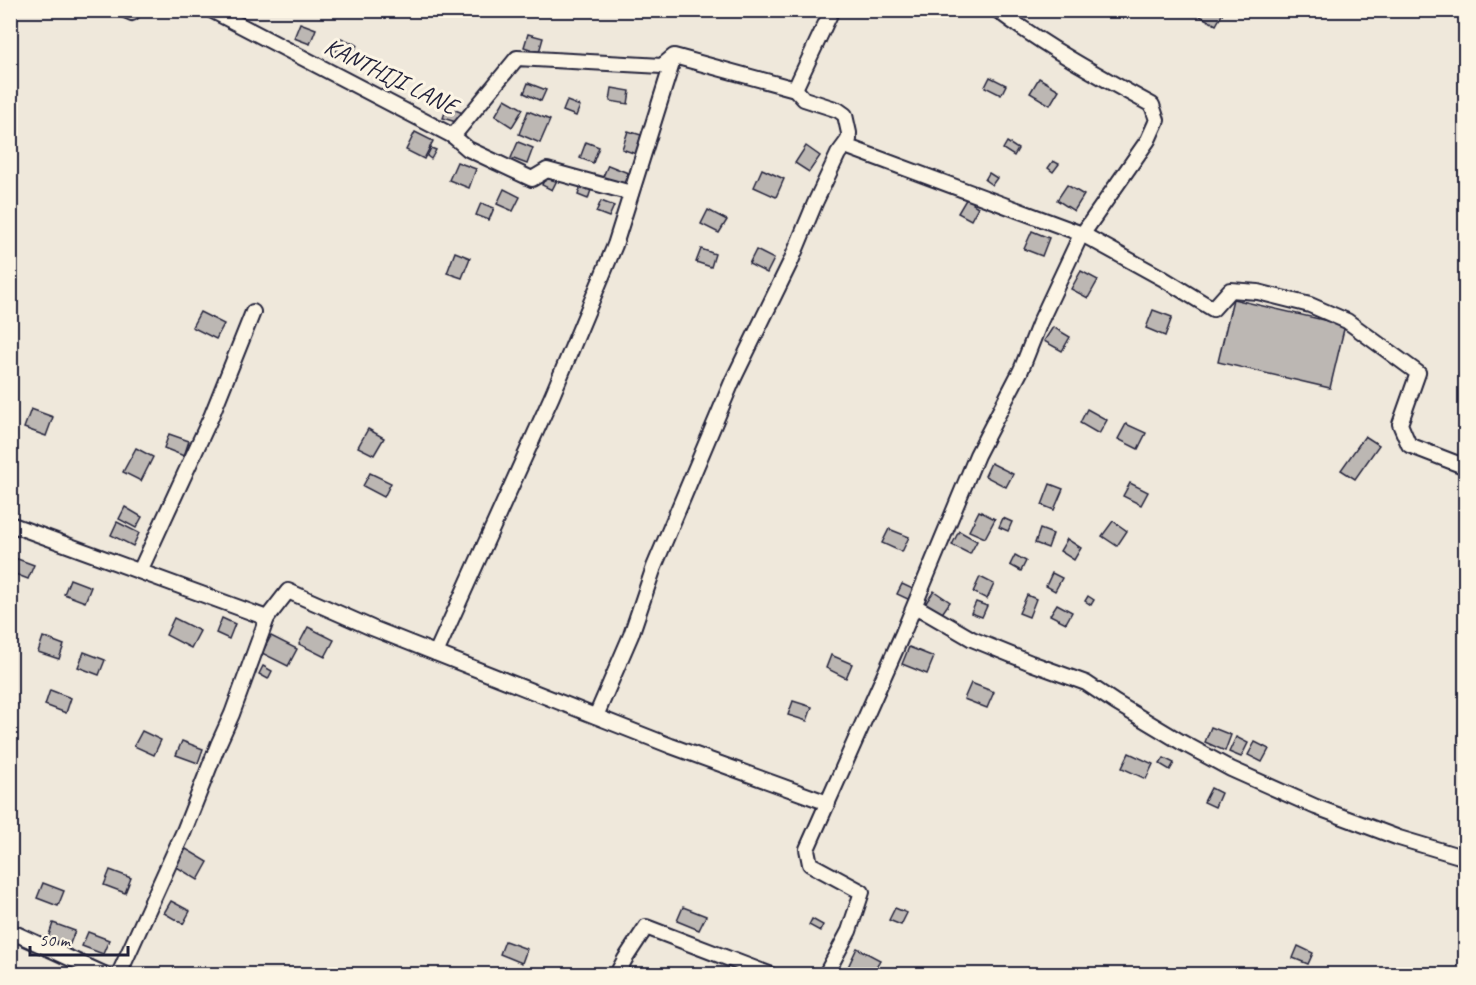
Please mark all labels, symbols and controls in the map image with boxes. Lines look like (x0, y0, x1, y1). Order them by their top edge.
street label: KANTHIJI LANE (320, 31, 465, 122)
scale bar (30, 919, 128, 957)
text: 50 m (39, 929, 72, 951)

